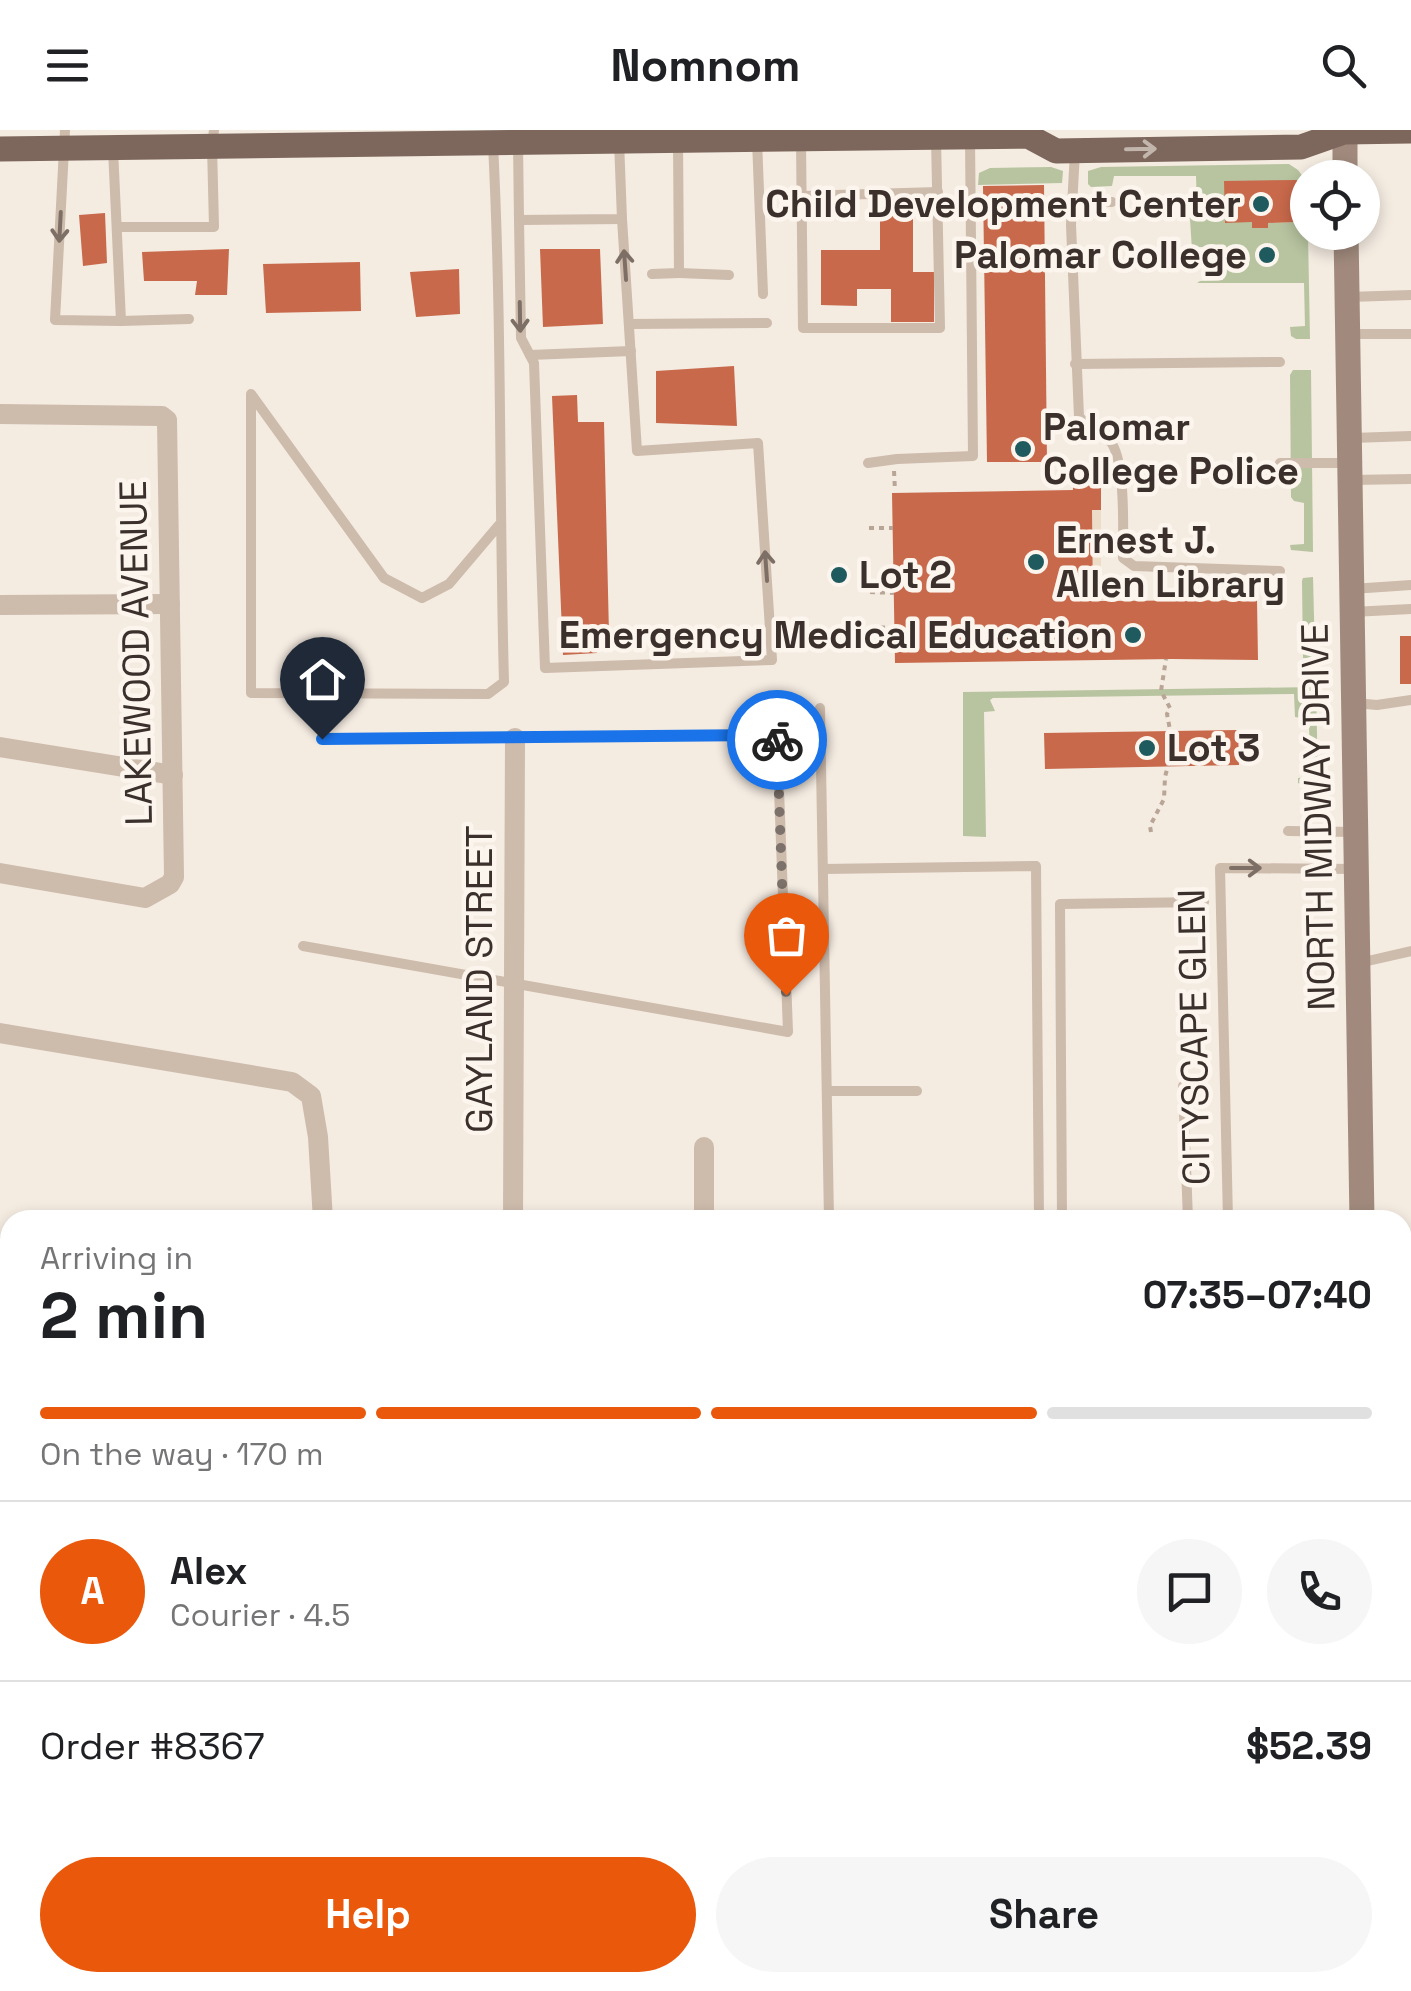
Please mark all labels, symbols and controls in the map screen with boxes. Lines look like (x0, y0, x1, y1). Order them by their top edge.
text: Nomnom (611, 37, 800, 94)
icon: menu (40, 38, 95, 93)
icon: search (1316, 38, 1371, 93)
one-way arrow (1125, 140, 1157, 159)
map controls (1290, 160, 1380, 250)
button: locate (1290, 160, 1380, 250)
place label: Child Development Center (765, 180, 1241, 228)
marker: Child Development Center (1250, 193, 1272, 215)
one-way arrow (50, 211, 69, 243)
place label: Palomar College (954, 231, 1247, 279)
marker: Palomar College (1256, 244, 1278, 266)
one-way arrow (615, 250, 634, 282)
one-way arrow (511, 301, 530, 333)
place label: Palomar College Police (1043, 403, 1299, 495)
marker: Palomar College Police (1012, 438, 1034, 460)
street label: LAKEWOOD AVENUE (109, 480, 163, 826)
place label: Ernest J. Allen Library (1056, 516, 1285, 608)
one-way arrow (756, 551, 775, 583)
place label: Lot 2 (859, 551, 952, 599)
marker: Ernest J. Allen Library (1025, 551, 1047, 573)
marker: Lot 2 (828, 564, 850, 586)
place label: Emergency Medical Education (559, 611, 1113, 659)
street label: NORTH MIDWAY DRIVE (1291, 623, 1345, 1011)
marker: Emergency Medical Education (1122, 624, 1144, 646)
pin (280, 637, 365, 740)
icon: home (295, 652, 350, 707)
courier (727, 690, 827, 790)
icon: bike (750, 713, 805, 768)
place label: Lot 3 (1167, 724, 1260, 772)
marker: Lot 3 (1136, 737, 1158, 759)
street label: GAYLAND STREET (455, 825, 503, 1133)
one-way arrow (1228, 858, 1261, 878)
street label: CITYSCAPE GLEN (1167, 888, 1221, 1186)
pin (744, 893, 829, 996)
icon: bag (759, 908, 814, 963)
text: Arriving in (40, 1238, 193, 1278)
text: 07:35–07:40 (1143, 1271, 1372, 1319)
text: 2 min (40, 1274, 208, 1357)
text: On the way · 170 m (40, 1434, 324, 1474)
button: chat (1137, 1539, 1242, 1644)
button: phone (1267, 1539, 1372, 1644)
text: Alex (170, 1547, 247, 1595)
text: A (80, 1567, 105, 1615)
text: Courier · 4.5 (170, 1595, 351, 1635)
text: Order #8367 (40, 1722, 265, 1770)
text: $52.39 (1246, 1722, 1372, 1770)
button: Help (40, 1857, 696, 1972)
button: Share (716, 1857, 1372, 1972)

